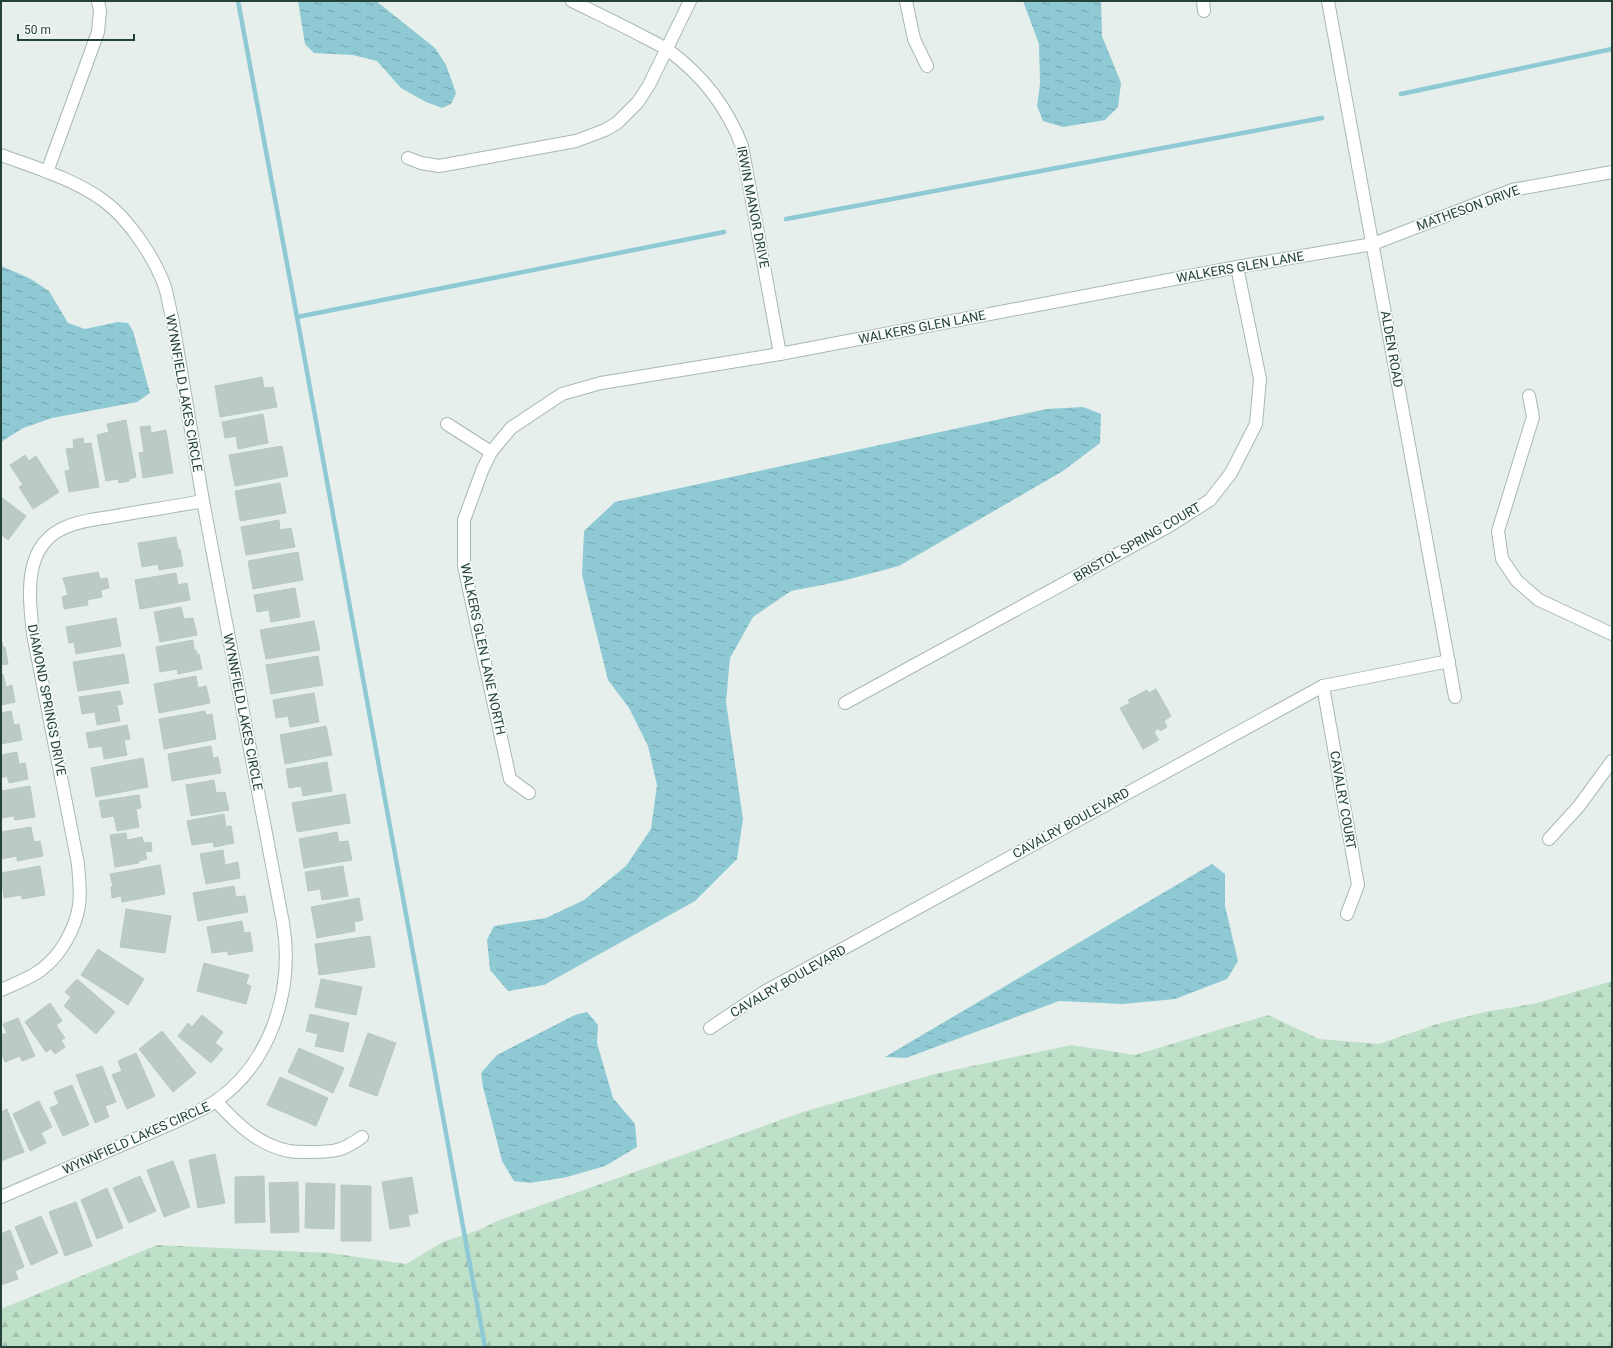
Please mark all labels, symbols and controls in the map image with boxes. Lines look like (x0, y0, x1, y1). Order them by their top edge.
scale bar (18, 16, 134, 42)
text: 50 m (24, 23, 51, 37)
street label: IRWIN MANOR DRIVE (734, 145, 772, 269)
street label: MATHESON DRIVE (1414, 182, 1522, 234)
street label: WALKERS GLEN LANE (1175, 248, 1305, 286)
street label: WALKERS GLEN LANE (857, 307, 987, 347)
street label: ALDEN ROAD (1378, 309, 1406, 389)
street label: WYNNFIELD LAKES CIRCLE (163, 313, 205, 473)
street label: BRISTOL SPRING COURT (1071, 499, 1203, 585)
street label: WALKERS GLEN LANE NORTH (457, 562, 509, 736)
street label: DIAMOND SPRINGS DRIVE (25, 623, 69, 777)
street label: WYNNFIELD LAKES CIRCLE (220, 632, 266, 792)
street label: CAVALRY COURT (1327, 750, 1359, 851)
street label: CAVALRY BOULEVARD (1010, 785, 1132, 861)
street label: CAVALRY BOULEVARD (727, 942, 849, 1020)
street label: WYNNFIELD LAKES CIRCLE (60, 1099, 212, 1177)

